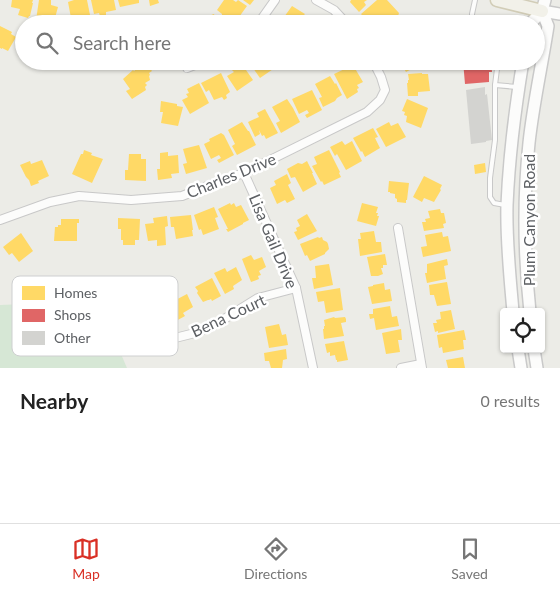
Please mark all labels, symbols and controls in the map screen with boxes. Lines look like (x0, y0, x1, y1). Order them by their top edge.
search box (15, 15, 545, 70)
icon: search (33, 29, 61, 57)
text: Search here (73, 31, 171, 54)
street label: Charles Drive (183, 148, 279, 202)
street label: Plum Canyon Road (519, 154, 538, 286)
street label: Lisa Gail Drive (246, 191, 302, 291)
legend (12, 276, 178, 356)
text: Homes (54, 284, 97, 301)
street label: Bena Court (188, 289, 268, 340)
text: Shops (54, 306, 91, 323)
map controls (500, 308, 545, 353)
button: locate (500, 308, 545, 353)
text: Other (54, 329, 91, 346)
text: Nearby (20, 388, 88, 413)
text: 0 results (480, 391, 540, 410)
tab: Map (72, 535, 100, 582)
tab: Directions (244, 535, 307, 582)
tab: Saved (451, 535, 488, 582)

